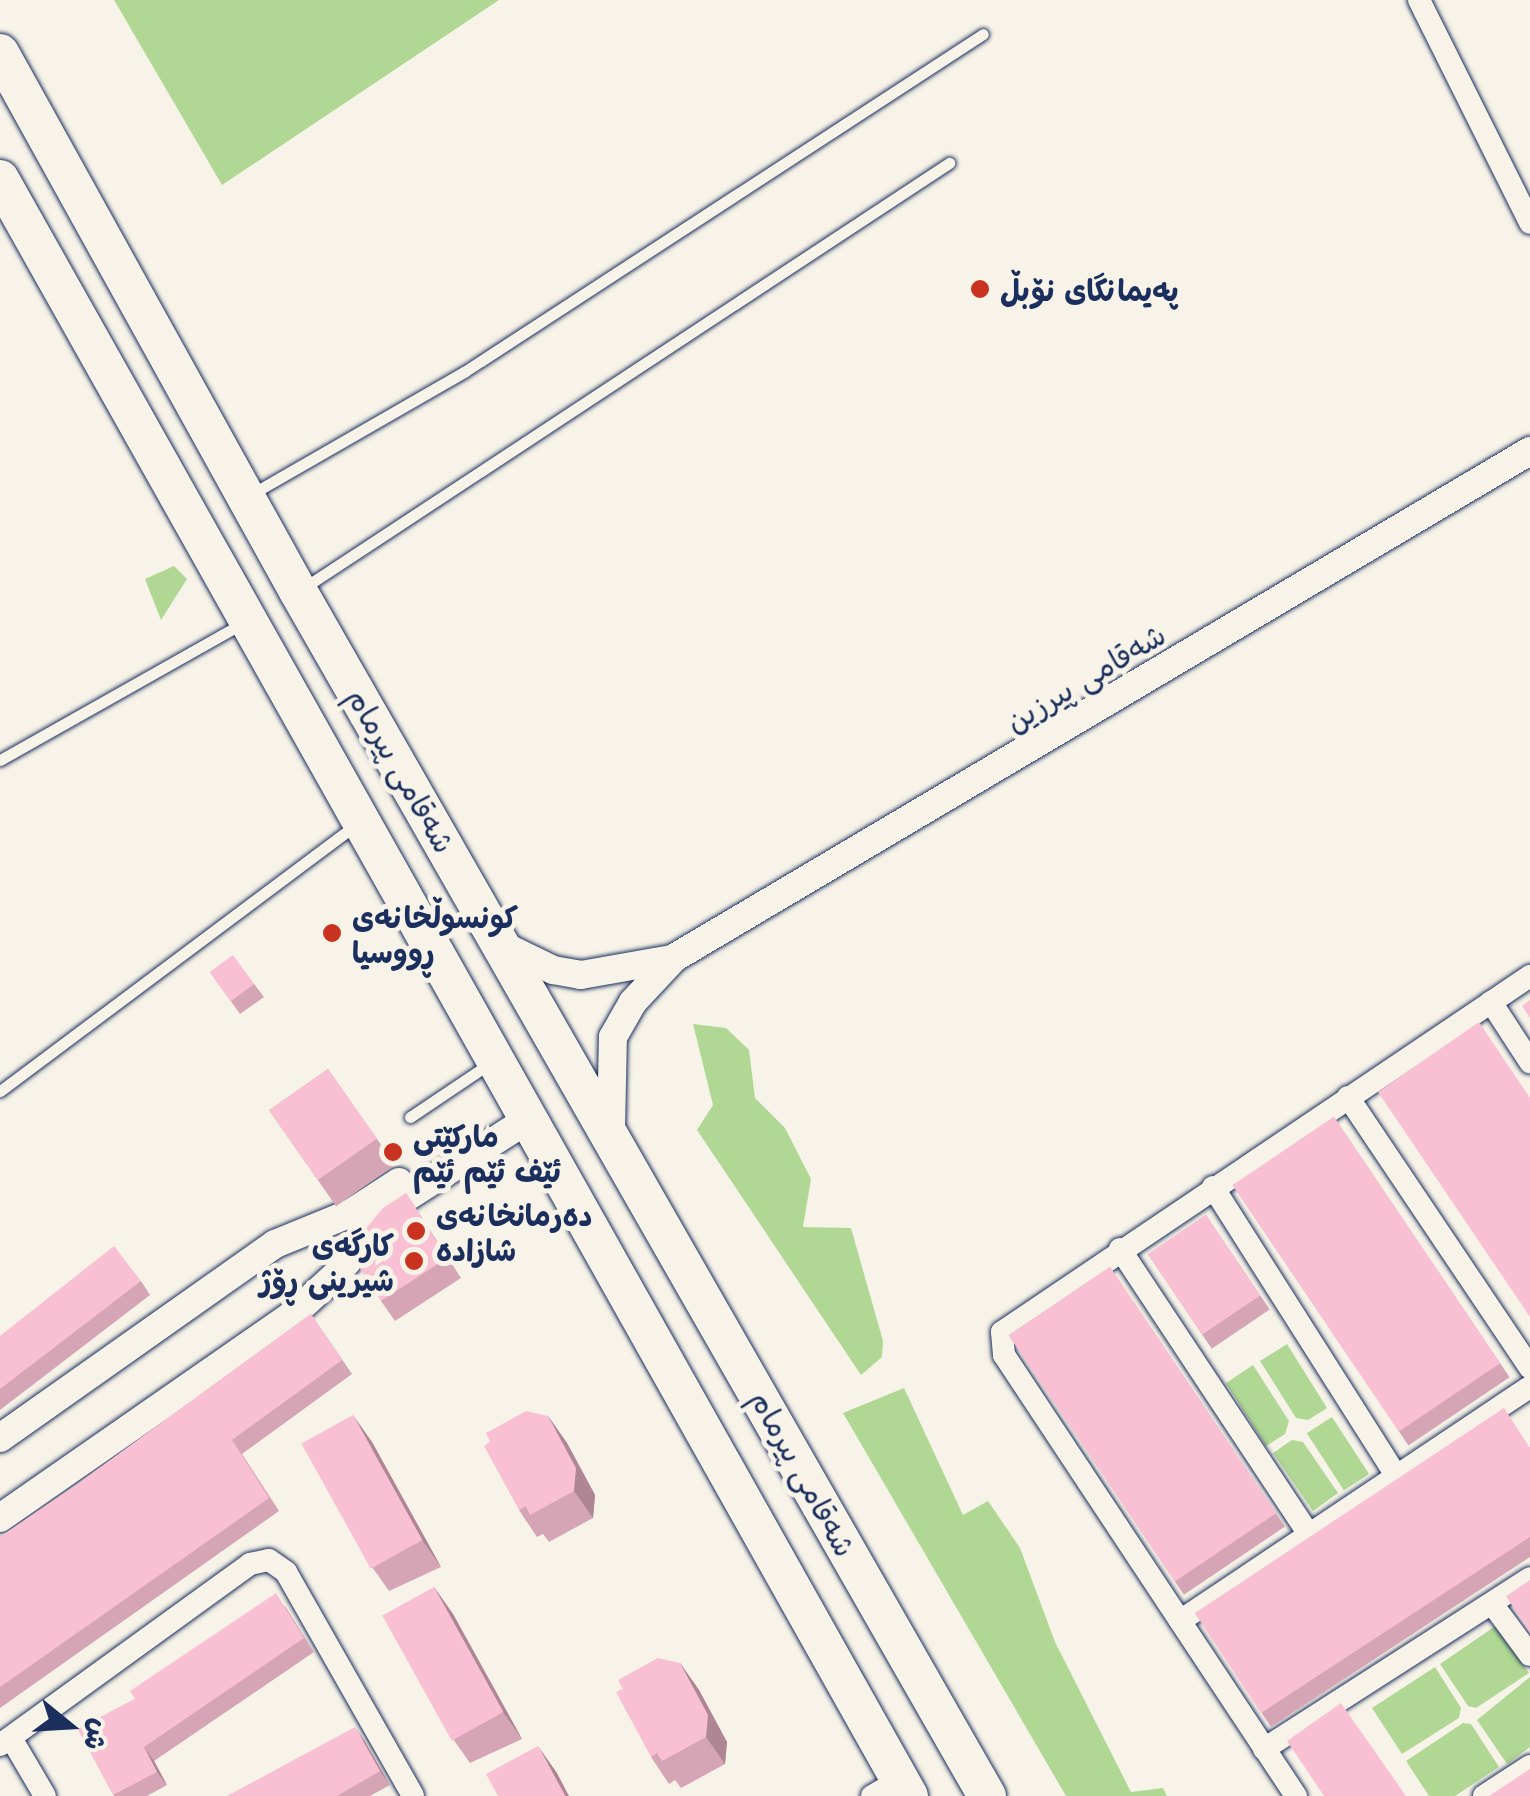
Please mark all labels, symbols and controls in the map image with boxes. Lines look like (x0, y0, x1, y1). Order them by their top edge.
place label: پەیمانگای نۆبڵ (1000, 271, 1179, 307)
marker: پەیمانگای نۆبڵ (969, 278, 991, 300)
street label: شەقامی پیرزین (999, 615, 1171, 739)
street label: شەقامی پیرمام (340, 681, 464, 859)
place label: کونسوڵخانەی ڕووسیا (352, 898, 518, 968)
marker: کونسوڵخانەی ڕووسیا (321, 922, 343, 944)
place label: مارکێتی ئێف ئێم ئێم (413, 1117, 561, 1188)
marker: مارکێتی ئێف ئێم ئێم (382, 1141, 404, 1163)
place label: دەرمانخانەی شازادە (436, 1196, 592, 1266)
marker: دەرمانخانەی شازادە (405, 1220, 427, 1242)
place label: کارگەی شیرینی ڕۆژ (260, 1226, 394, 1296)
marker: کارگەی شیرینی ڕۆژ (403, 1250, 425, 1272)
street label: شەقامی پیرمام (744, 1384, 864, 1562)
north arrow (20, 1676, 120, 1776)
text: ش (74, 1714, 124, 1757)

